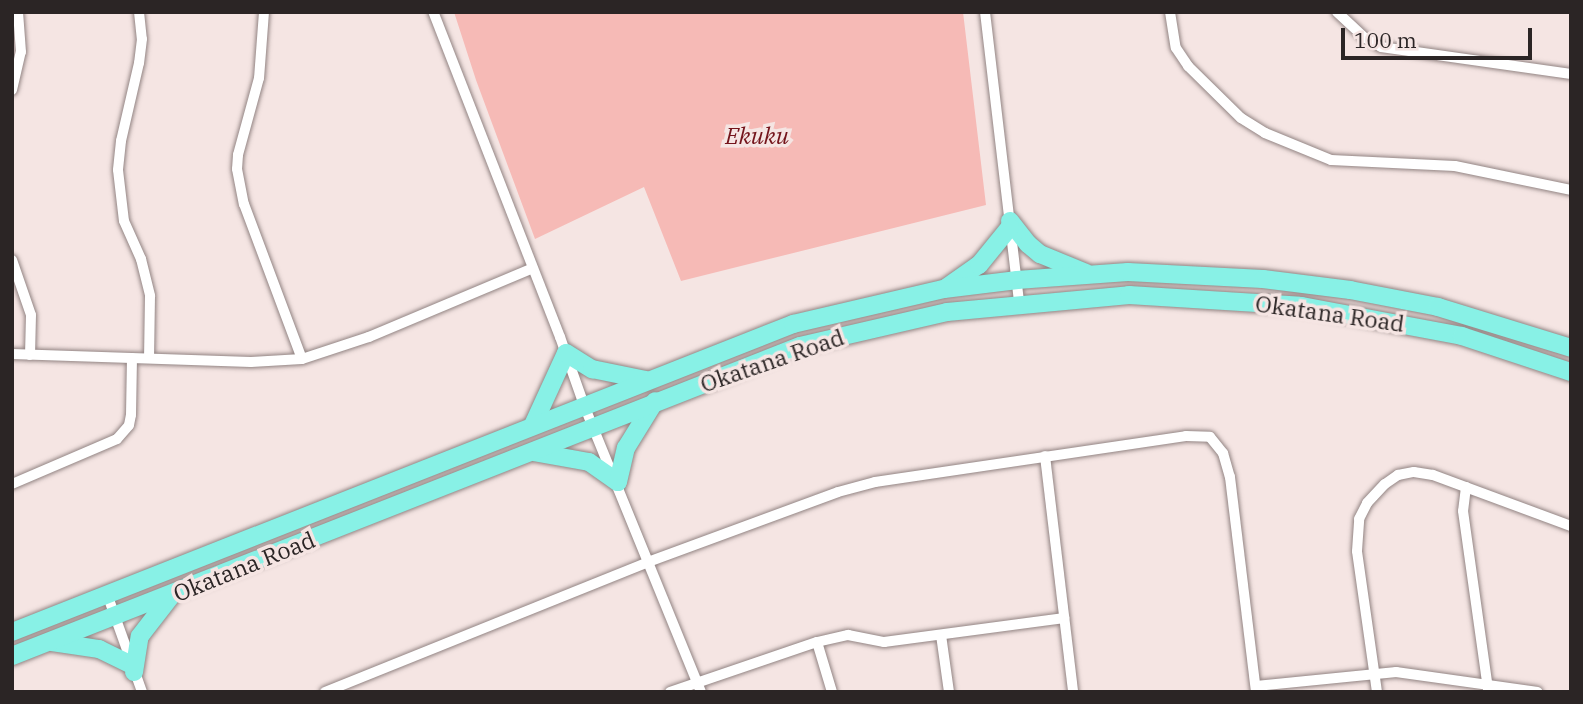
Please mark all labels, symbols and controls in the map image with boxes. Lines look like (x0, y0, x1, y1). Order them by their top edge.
scale bar (1345, 14, 1536, 58)
text: 100 m (1354, 26, 1417, 54)
park label: Ekuku (725, 121, 789, 149)
street label: Okatana Road (1254, 289, 1406, 337)
street label: Okatana Road (696, 322, 848, 398)
street label: Okatana Road (169, 525, 319, 607)

